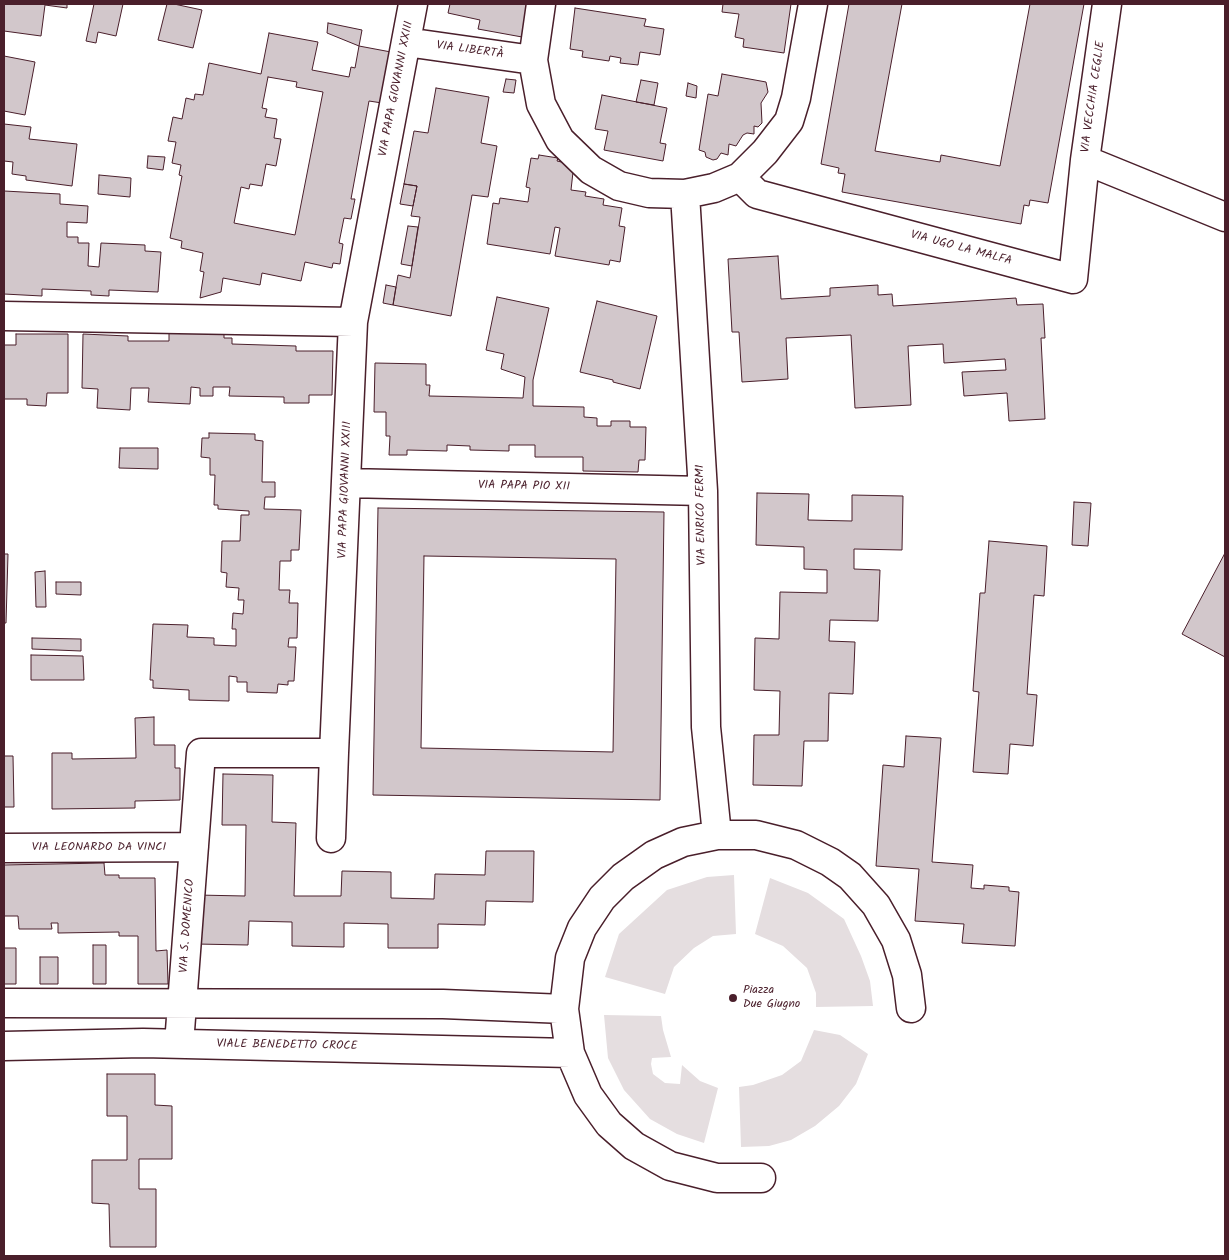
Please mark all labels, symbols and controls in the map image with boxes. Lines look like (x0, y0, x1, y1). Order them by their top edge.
street label: VIA PAPA GIOVANNI XXIII (377, 20, 417, 158)
street label: VIA LIBERTÀ (435, 39, 505, 63)
street label: VIA VECCHIA CEGLIE (1079, 40, 1109, 154)
street label: VIA UGO LA MALFA (909, 229, 1013, 269)
street label: VIA PAPA GIOVANNI XXIII (336, 421, 356, 559)
street label: VIA ENRICO FERMI (694, 464, 710, 566)
street label: VIA PAPA PIO XII (478, 479, 570, 495)
street label: VIA LEONARDO DA VINCI (32, 841, 166, 855)
street label: VIA S. DOMENICO (178, 879, 198, 973)
place label: Piazza Due Giugno (743, 984, 800, 1012)
marker: Piazza Due Giugno (727, 992, 739, 1004)
street label: VIALE BENEDETTO CROCE (216, 1038, 358, 1054)

